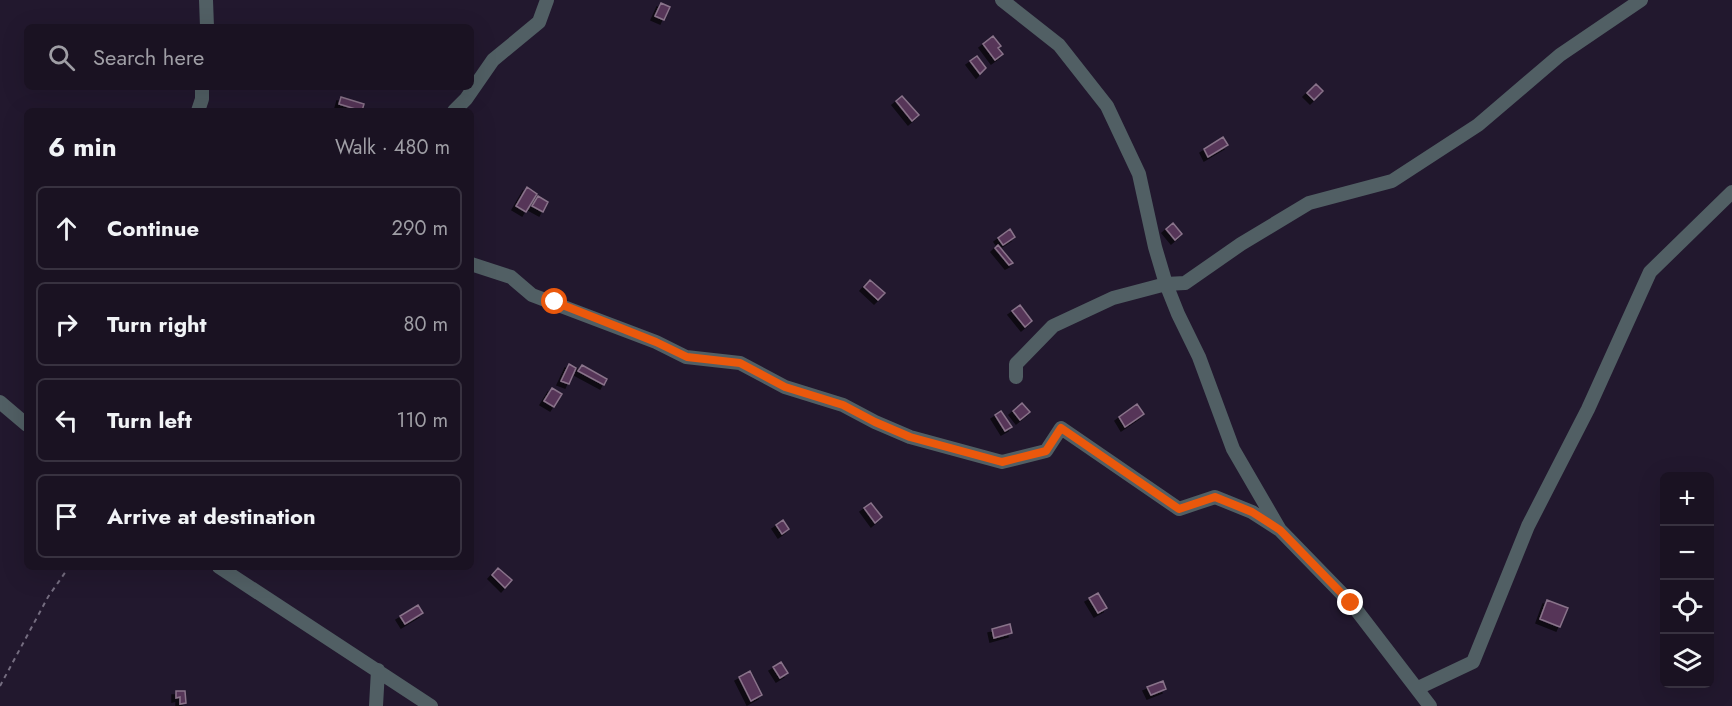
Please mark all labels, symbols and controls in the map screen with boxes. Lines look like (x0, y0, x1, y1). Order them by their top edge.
search box (24, 24, 474, 90)
icon: search (45, 41, 78, 74)
text: Search here (93, 41, 204, 73)
text: 6 min (48, 128, 117, 166)
text: Walk · 480 m (335, 133, 450, 162)
icon: ahead (50, 212, 83, 245)
text: Continue (107, 212, 199, 244)
text: 290 m (392, 214, 448, 243)
route start (541, 288, 567, 314)
icon: right (50, 308, 83, 341)
text: Turn right (107, 308, 207, 340)
text: 80 m (403, 310, 448, 339)
icon: left (50, 404, 83, 437)
text: Turn left (107, 404, 192, 436)
text: 110 m (396, 406, 448, 435)
map controls (1660, 472, 1714, 688)
button: + (1660, 472, 1714, 526)
icon: arrive (50, 500, 83, 533)
text: Arrive at destination (107, 500, 316, 532)
button: − (1660, 526, 1714, 580)
button: locate (1660, 580, 1714, 634)
route end (1337, 589, 1363, 615)
button: layers (1660, 634, 1714, 688)

